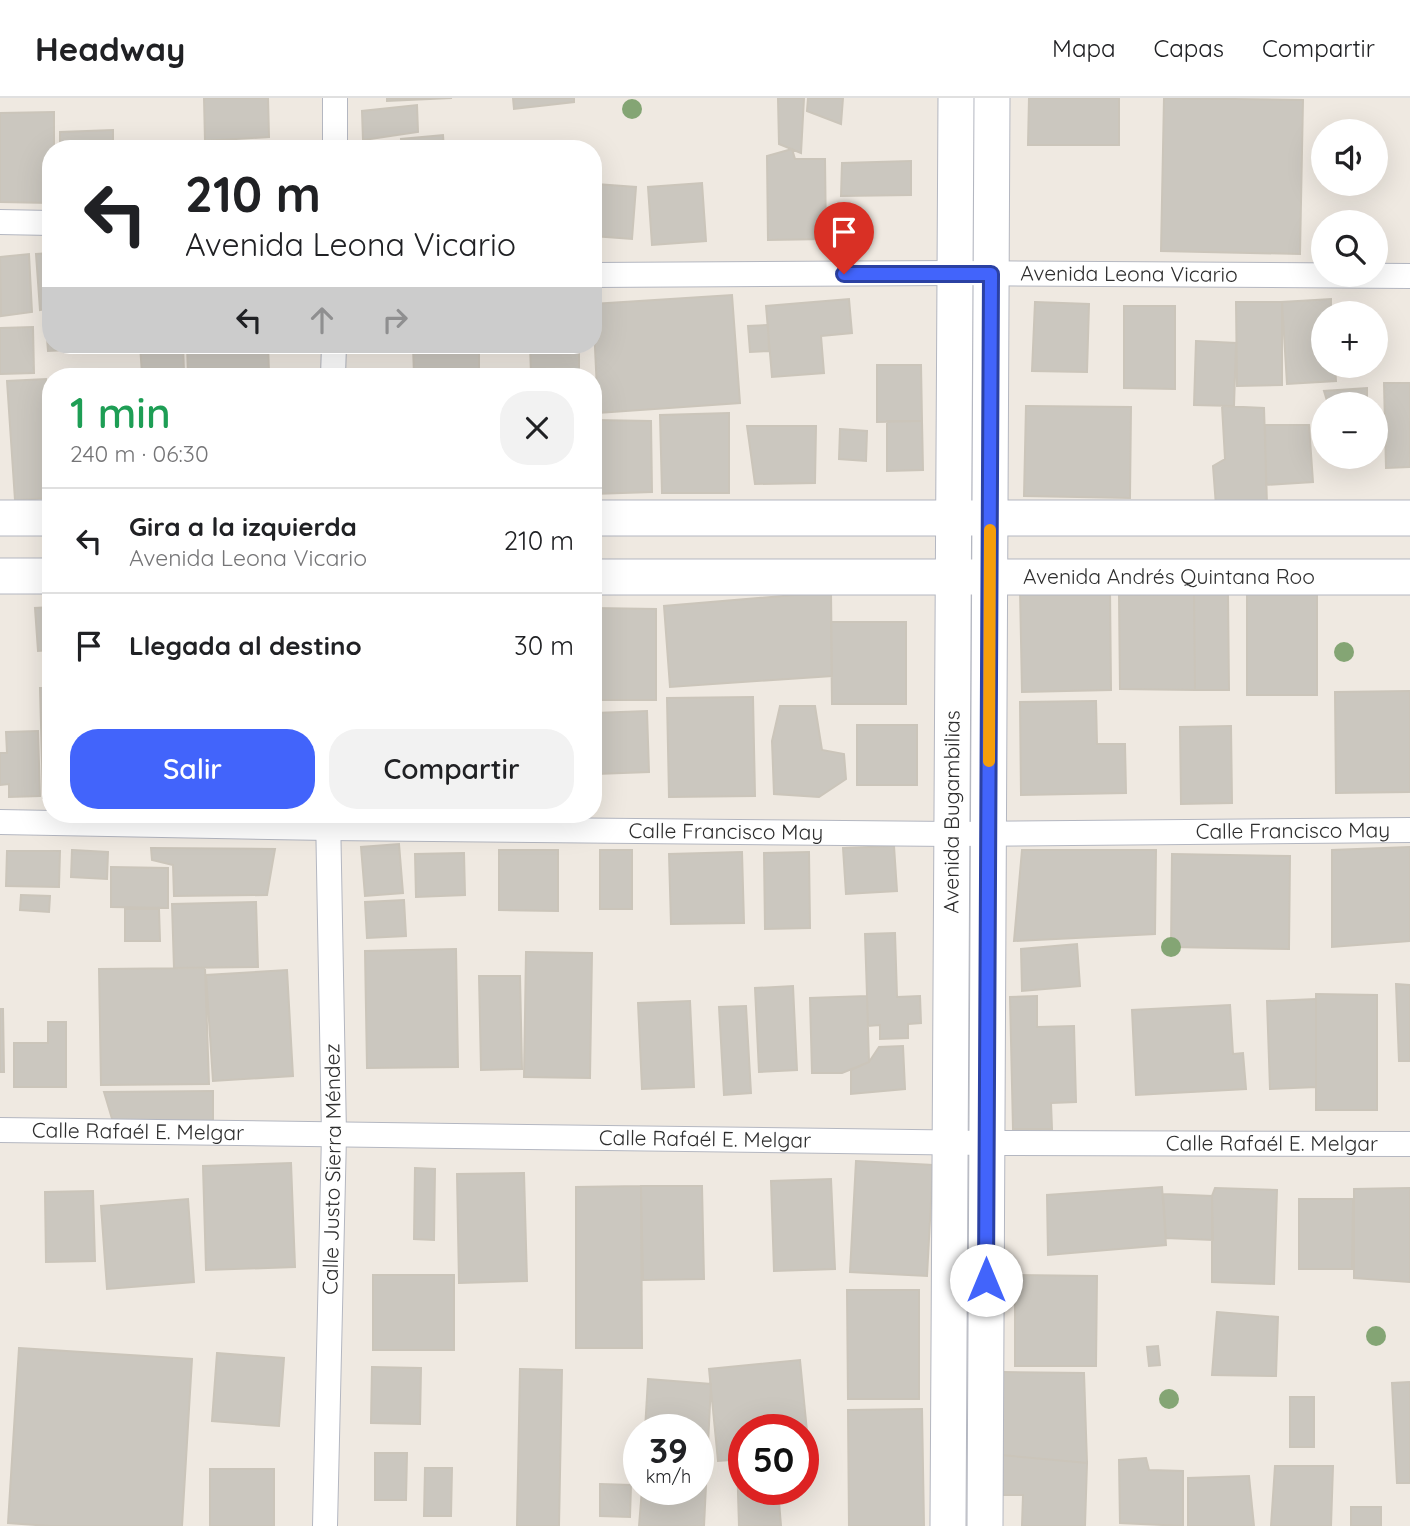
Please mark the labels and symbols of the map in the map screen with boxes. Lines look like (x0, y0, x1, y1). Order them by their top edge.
pin (814, 202, 874, 274)
street label: Avenida Leona Vicario (1020, 259, 1238, 287)
street label: Avenida Andrés Quintana Roo (1023, 563, 1315, 589)
street label: Avenida Bugambilias (937, 710, 965, 914)
street label: Calle Francisco May (1196, 816, 1390, 844)
street label: Calle Francisco May (629, 817, 823, 845)
street label: Calle Justo Sierra Méndez (316, 1043, 346, 1295)
street label: Calle Rafaél E. Melgar (32, 1116, 244, 1145)
street label: Calle Rafaél E. Melgar (599, 1124, 811, 1153)
street label: Calle Rafaél E. Melgar (1166, 1129, 1378, 1156)
position arrow (949, 1243, 1023, 1317)
speed limit sign: 50 (728, 1414, 819, 1505)

